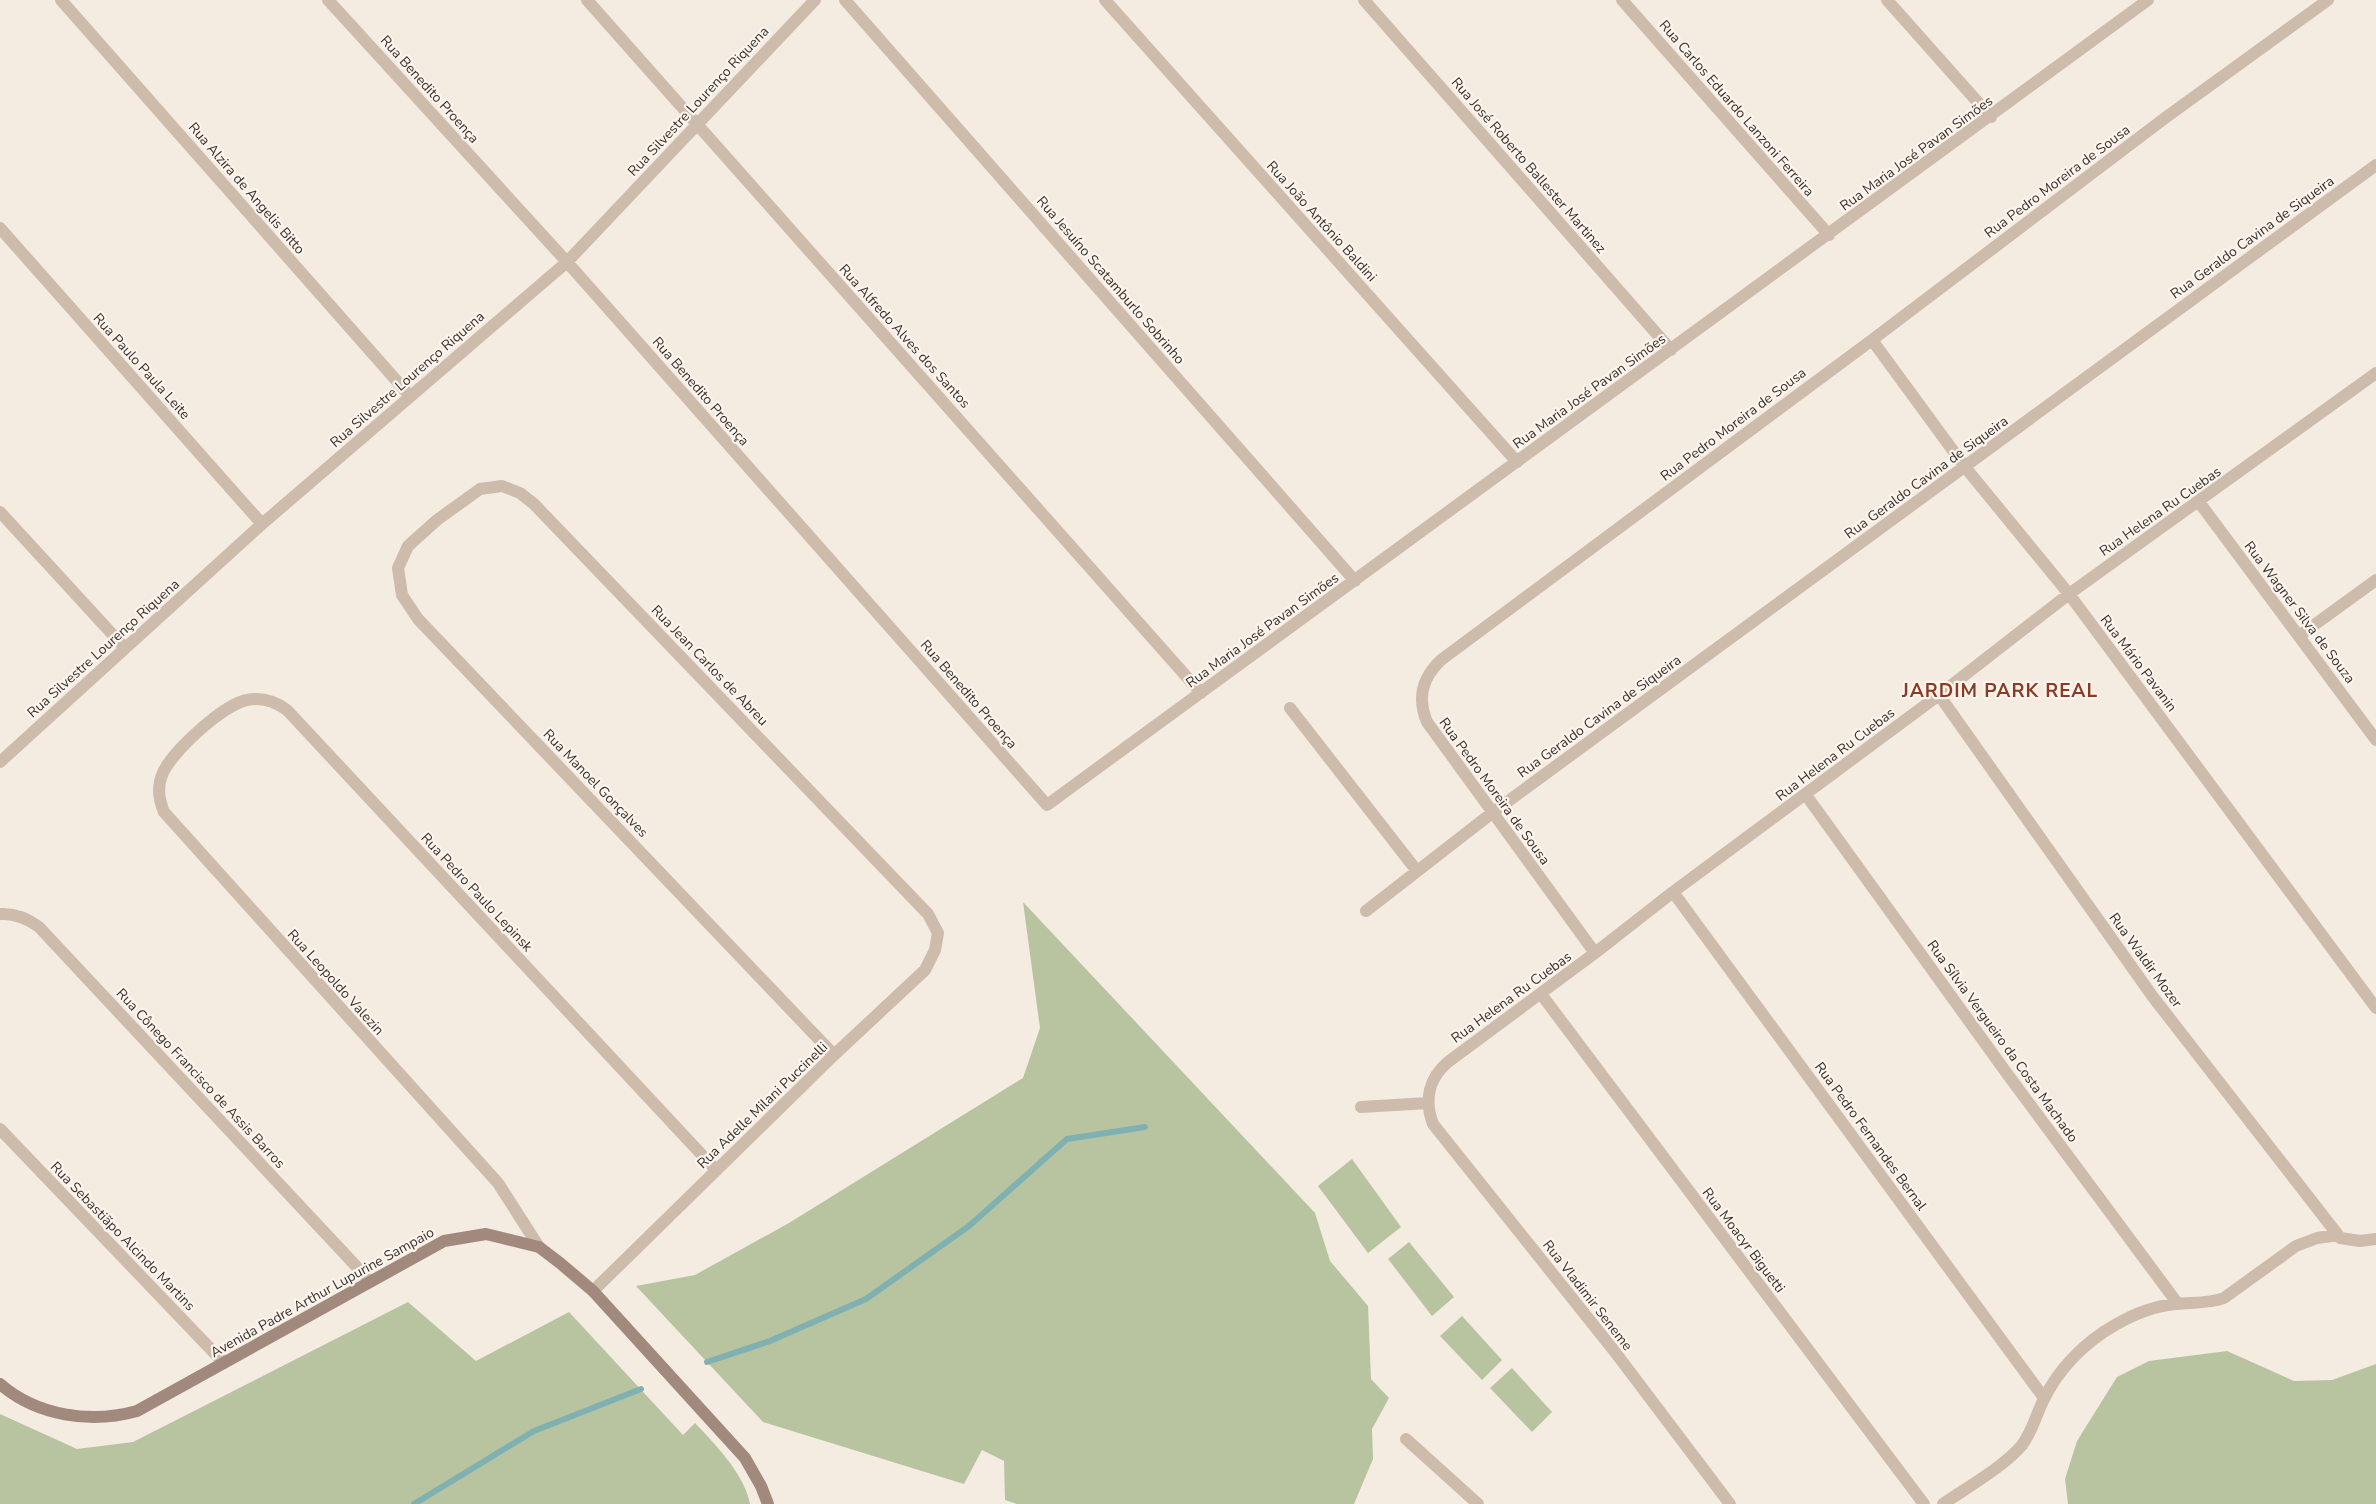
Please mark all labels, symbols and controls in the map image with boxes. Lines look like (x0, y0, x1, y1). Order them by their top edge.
street label: Rua Carlos Eduardo Lanzoni Ferreira (1655, 16, 1819, 201)
street label: Rua Silvestre Lourenço Riquena (624, 22, 773, 181)
street label: Rua Benedito Proença (376, 31, 483, 147)
street label: Rua José Roberto Ballester Martinez (1447, 73, 1611, 258)
street label: Rua Maria José Pavan Simões (1836, 91, 1997, 215)
street label: Rua Alzira de Angelis Bitto (184, 118, 309, 259)
street label: Rua Pedro Moreira de Sousa (1981, 120, 2134, 242)
street label: Rua João Antônio Baldini (1262, 157, 1381, 286)
street label: Rua Geraldo Cavina de Siqueira (2167, 172, 2338, 303)
street label: Rua Jesuíno Scatamburlo Sobrinho (1032, 192, 1189, 369)
street label: Rua Alfredo Alves dos Santos (835, 260, 975, 413)
street label: Rua Silvestre Lourenço Riquena (326, 307, 489, 452)
street label: Rua Paulo Paula Leite (89, 309, 195, 424)
street label: Rua Maria José Pavan Simões (1509, 329, 1670, 453)
street label: Rua Benedito Proença (648, 333, 753, 450)
street label: Rua Pedro Moreira de Sousa (1657, 363, 1810, 485)
street label: Rua Geraldo Cavina de Siqueira (1841, 412, 2012, 543)
street label: Rua Helena Ru Cuebas (2096, 462, 2225, 561)
street label: Rua Wagner Silva de Souza (2240, 537, 2359, 687)
street label: Rua Maria José Pavan Simões (1182, 568, 1343, 692)
street label: Rua Silvestre Lourenço Riquena (23, 575, 184, 722)
street label: Rua Jean Carlos de Abreu (647, 601, 772, 730)
street label: Rua Mário Pavanin (2096, 611, 2181, 716)
street label: Rua Benedito Proença (916, 636, 1021, 753)
street label: Rua Geraldo Cavina de Siqueira (1514, 651, 1685, 782)
district label: JARDIM PARK REAL (1901, 678, 2098, 704)
street label: Rua Helena Ru Cuebas (1772, 703, 1899, 805)
street label: Rua Pedro Moreira de Sousa (1435, 714, 1554, 869)
street label: Rua Manoel Gonçalves (539, 725, 653, 842)
street label: Rua Pedro Paulo Lepinsk (416, 829, 537, 957)
street label: Rua Waldir Mozer (2105, 909, 2186, 1012)
street label: Rua Leopoldo Valezin (283, 925, 388, 1039)
street label: Rua Sílvia Vergueiro da Costa Machado (1923, 936, 2083, 1146)
street label: Rua Helena Ru Cuebas (1447, 947, 1576, 1048)
street label: Rua Cônego Francisco de Assis Barros (112, 984, 289, 1173)
street label: Rua Adelle Milani Puccinelli (693, 1038, 832, 1173)
street label: Rua Pedro Fernandes Bernal (1810, 1058, 1931, 1215)
street label: Rua Sebastiãpo Alcindo Martins (46, 1158, 199, 1315)
street label: Rua Moacyr Biguetti (1698, 1184, 1789, 1297)
street label: Avenida Padre Arthur Lupurine Sampaio (207, 1223, 438, 1362)
street label: Rua Vladimir Seneme (1538, 1236, 1637, 1355)

